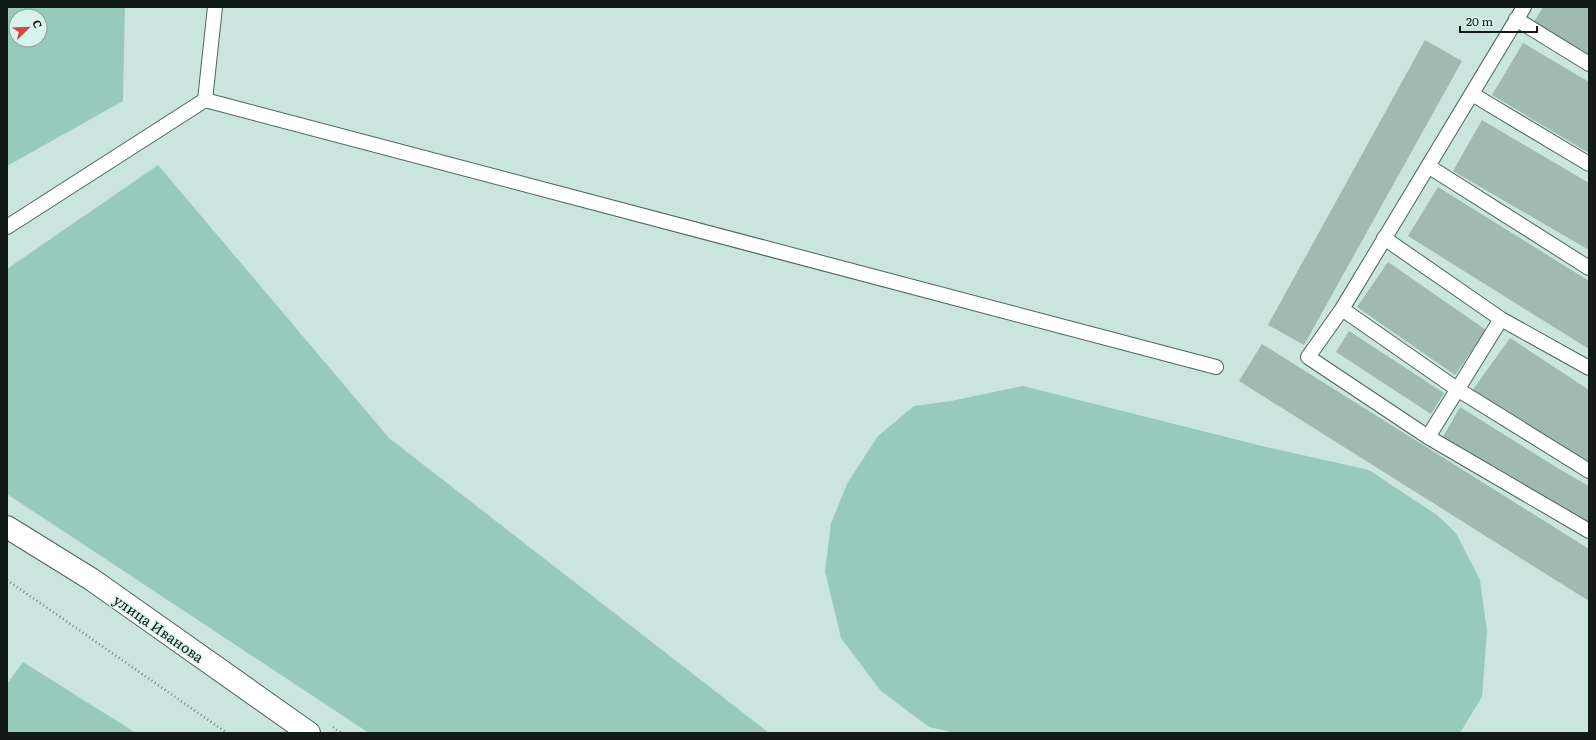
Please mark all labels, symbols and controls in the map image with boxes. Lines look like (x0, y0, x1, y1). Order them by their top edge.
north arrow (8, 8, 48, 48)
scale bar (1460, 8, 1537, 34)
text: 20 m (1466, 12, 1493, 30)
text: С (29, 17, 47, 31)
street label: улица Иванова (110, 589, 209, 667)

